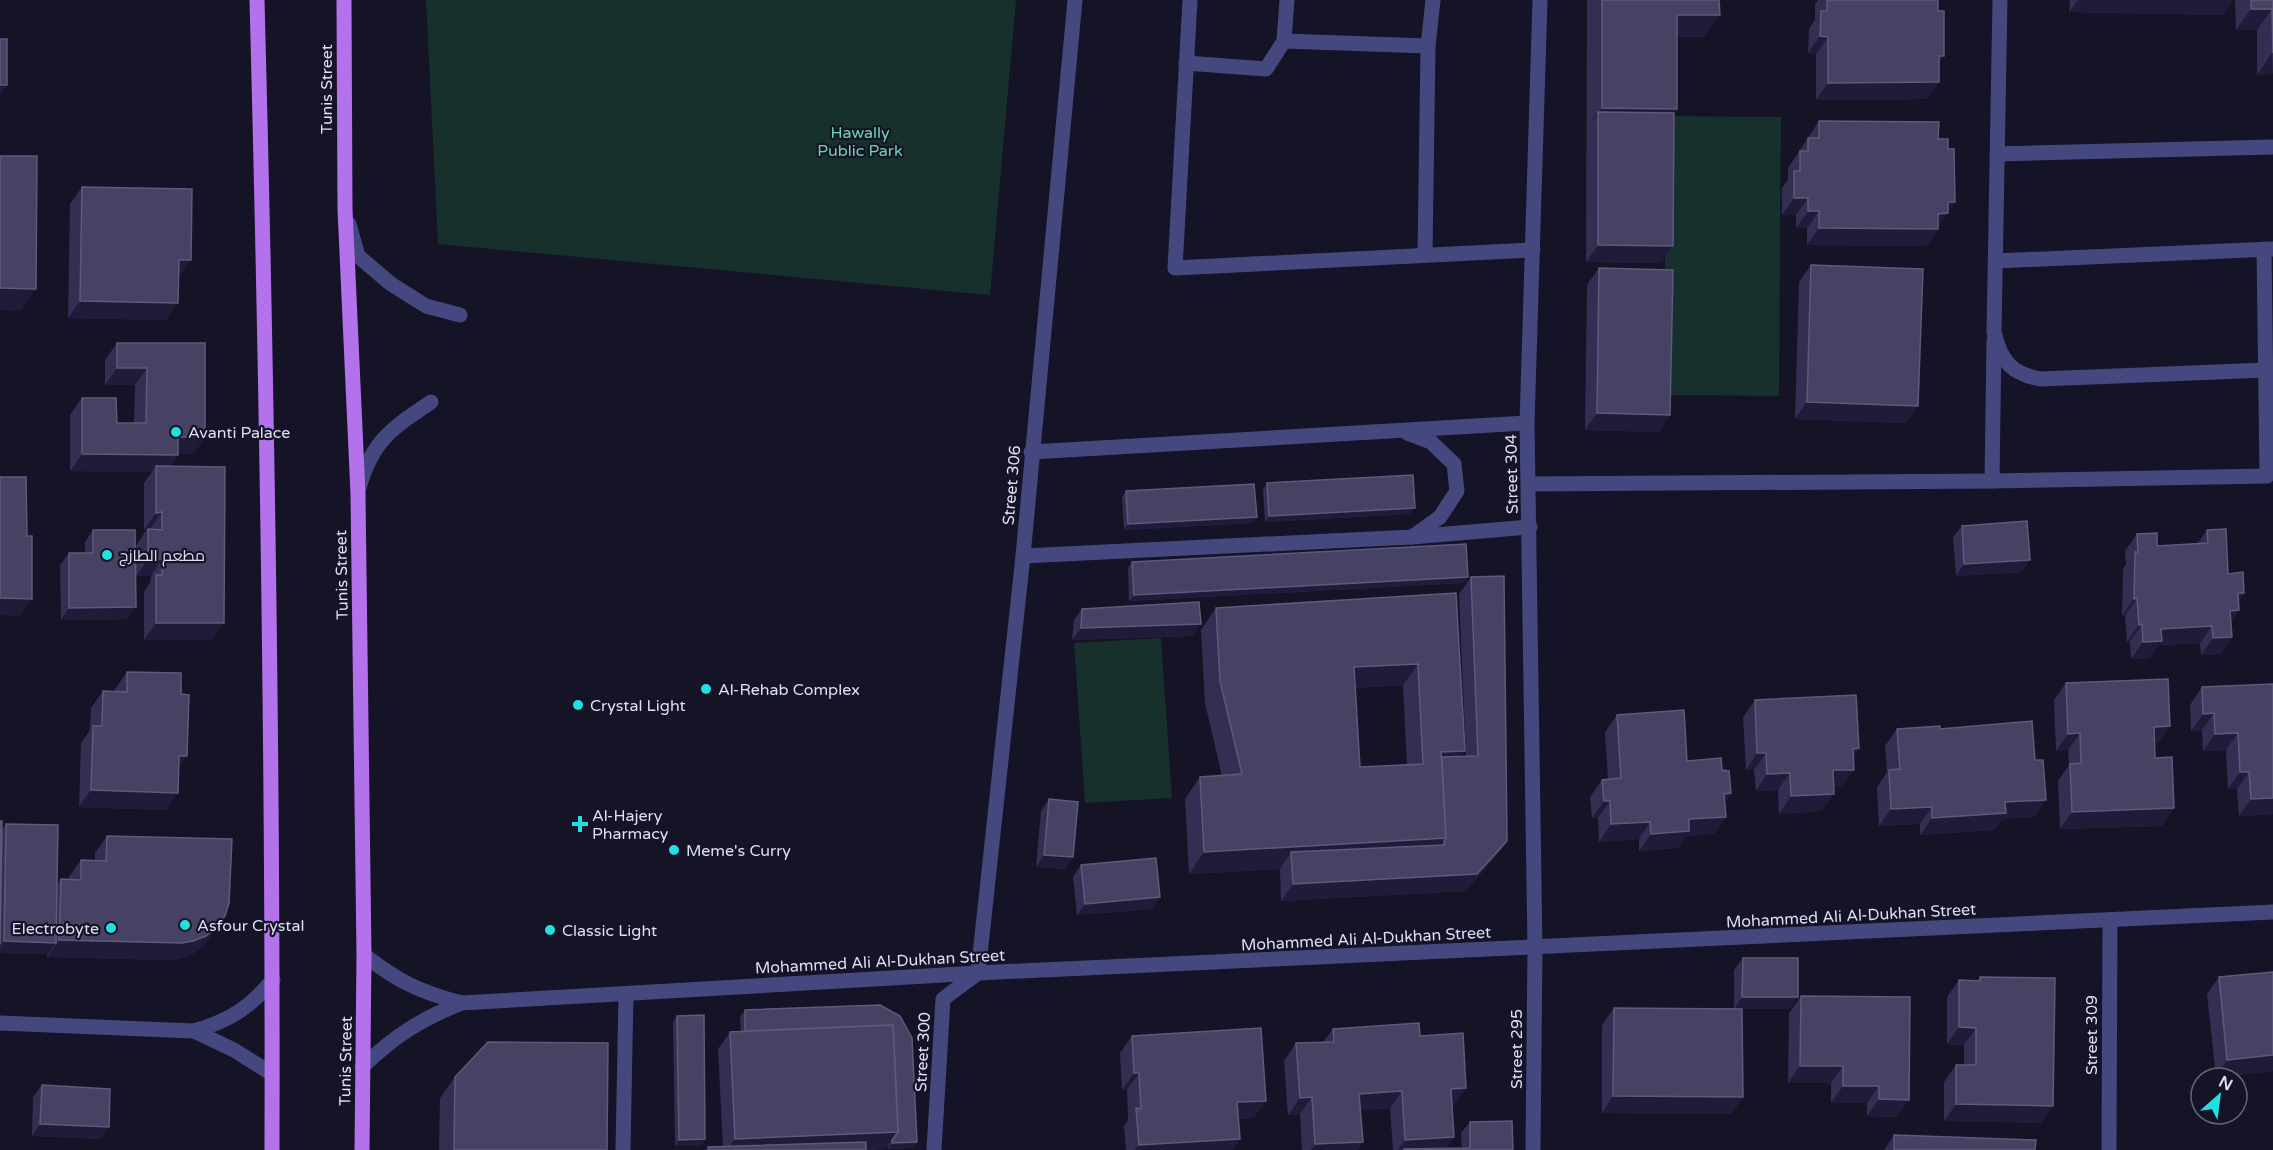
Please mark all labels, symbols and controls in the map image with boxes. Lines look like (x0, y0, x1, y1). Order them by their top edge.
street label: Tunis Street (317, 44, 337, 134)
park label: Hawally Public Park (817, 123, 903, 161)
place label: Avanti Palace (188, 423, 290, 443)
marker: Avanti Palace (169, 425, 183, 439)
street label: Street 304 (1501, 434, 1523, 514)
street label: Street 306 (999, 444, 1025, 526)
street label: Tunis Street (331, 530, 353, 620)
place label: مطعم الطازج (119, 546, 205, 567)
marker: مطعم الطازج (100, 548, 114, 562)
place label: Al-Rehab Complex (718, 680, 860, 700)
marker: Al-Rehab Complex (699, 682, 713, 696)
place label: Crystal Light (590, 696, 686, 716)
marker: Crystal Light (571, 698, 585, 712)
place label: Al-Hajery Pharmacy (592, 806, 669, 844)
marker: Al-Hajery Pharmacy (573, 817, 587, 831)
place label: Meme's Curry (686, 841, 791, 861)
marker: Meme's Curry (667, 843, 681, 857)
street label: Mohammed Ali Al-Dukhan Street (1725, 899, 1977, 933)
place label: Asfour Crystal (197, 916, 304, 936)
marker: Asfour Crystal (178, 918, 192, 932)
place label: Electrobyte (12, 919, 99, 939)
marker: Electrobyte (104, 921, 118, 935)
place label: Classic Light (562, 921, 657, 941)
street label: Mohammed Ali Al-Dukhan Street (1240, 922, 1492, 956)
marker: Classic Light (543, 923, 557, 937)
street label: Mohammed Ali Al-Dukhan Street (754, 945, 1006, 979)
street label: Street 309 (2082, 995, 2102, 1075)
street label: Street 295 (1507, 1009, 1527, 1089)
street label: Street 300 (911, 1012, 935, 1093)
street label: Tunis Street (335, 1016, 357, 1106)
north arrow (2189, 1066, 2249, 1126)
text: N (2215, 1072, 2236, 1095)

